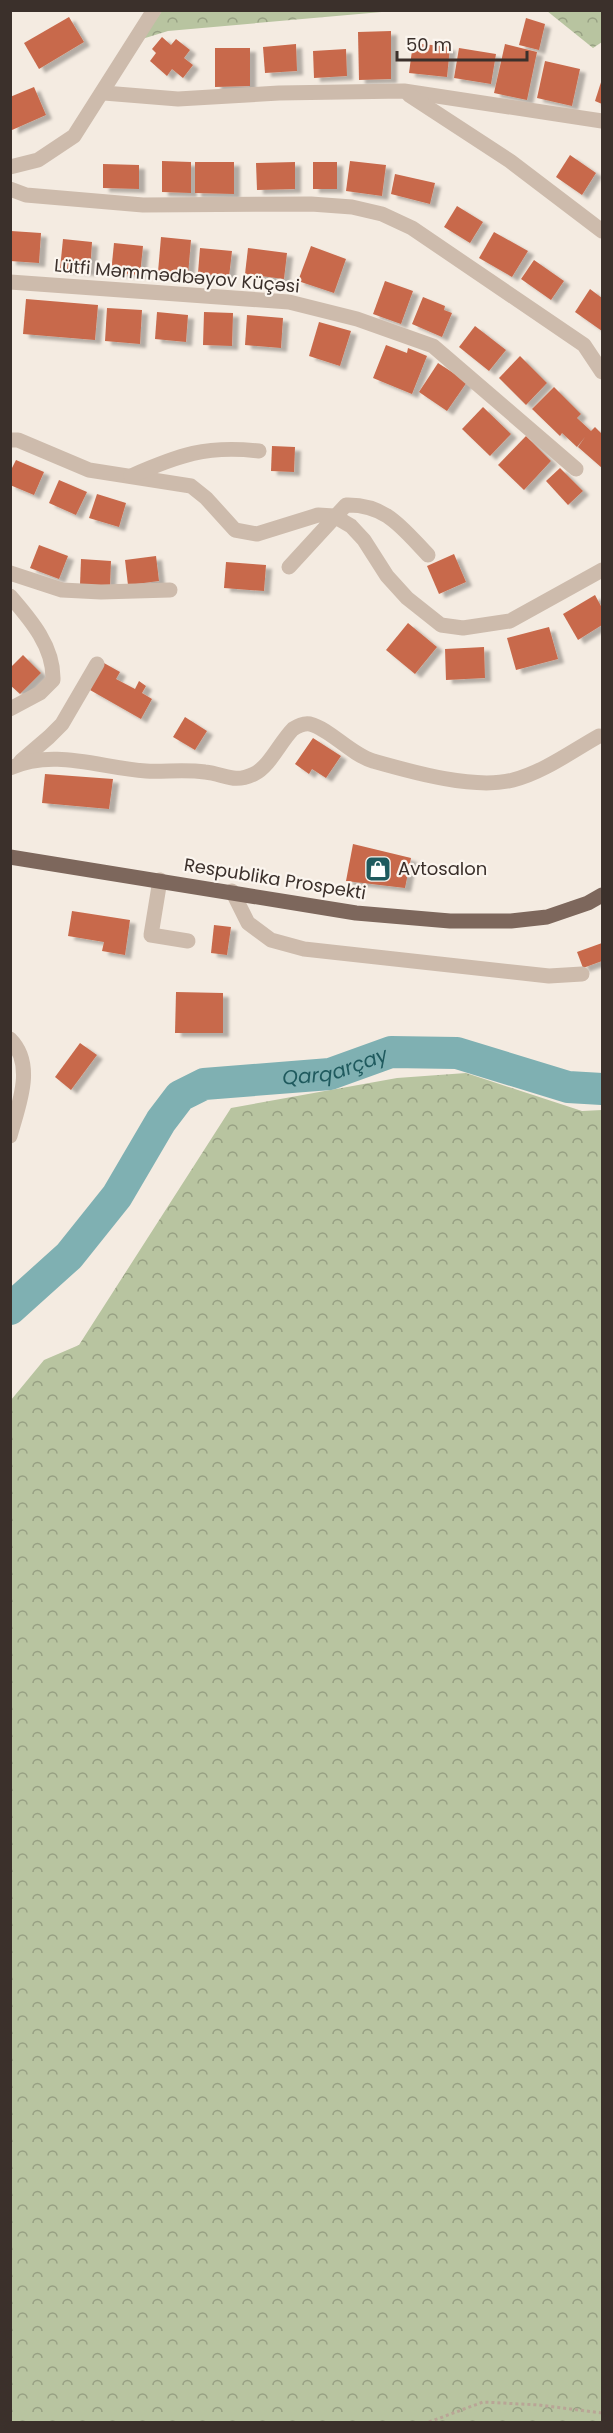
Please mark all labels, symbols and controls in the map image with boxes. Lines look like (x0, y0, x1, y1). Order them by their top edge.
scale bar (397, 24, 528, 62)
text: 50 m (406, 32, 452, 57)
street label: Lütfi Məmmədbəyov Küçəsi (53, 252, 301, 299)
street label: Respublika Prospekti (182, 852, 368, 905)
shop icon: Avtosalon (363, 854, 393, 884)
place label: Avtosalon (398, 856, 487, 881)
water label: Qarqarçay (281, 1040, 392, 1092)

